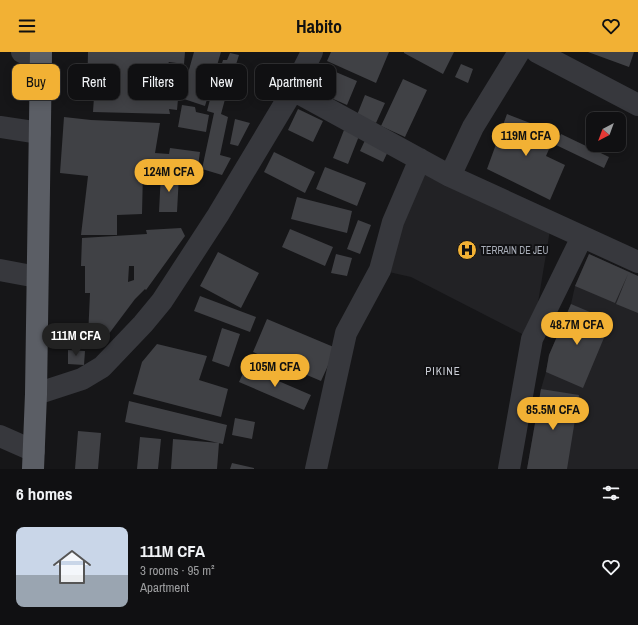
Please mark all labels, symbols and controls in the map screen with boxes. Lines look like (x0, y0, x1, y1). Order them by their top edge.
text: Habito (296, 14, 342, 39)
icon: menu (16, 15, 38, 37)
icon: heart (600, 15, 622, 37)
chip: Buy (12, 64, 60, 100)
chip: Rent (68, 64, 120, 100)
chip: Filters (128, 64, 188, 100)
chip: New (196, 64, 247, 100)
chip: Apartment (255, 64, 336, 100)
north arrow (586, 112, 626, 152)
map controls (586, 112, 626, 152)
pin: 119M CFA (485, 123, 567, 157)
text: 119M CFA (501, 127, 551, 144)
pin: 124M CFA (128, 159, 210, 193)
text: 124M CFA (144, 163, 194, 180)
hospital icon: TERRAIN DE JEU (456, 239, 478, 261)
place label: TERRAIN DE JEU (481, 244, 549, 257)
pin: 48.7M CFA (531, 312, 623, 346)
text: 48.7M CFA (550, 316, 604, 333)
pin: 111M CFA (35, 323, 117, 357)
text: 111M CFA (51, 327, 101, 344)
pin: 105M CFA (234, 354, 316, 388)
text: 105M CFA (250, 358, 300, 375)
district label: PIKINE (425, 364, 461, 378)
pin: 85.5M CFA (507, 397, 599, 431)
text: 85.5M CFA (526, 401, 580, 418)
text: 6 homes (16, 482, 73, 505)
icon: filters (600, 482, 622, 504)
text: 111M CFA (140, 539, 205, 562)
icon: home (48, 543, 96, 591)
icon: heart (600, 556, 622, 578)
text: 3 rooms · 95 m² (140, 562, 215, 579)
text: Apartment (140, 579, 189, 596)

